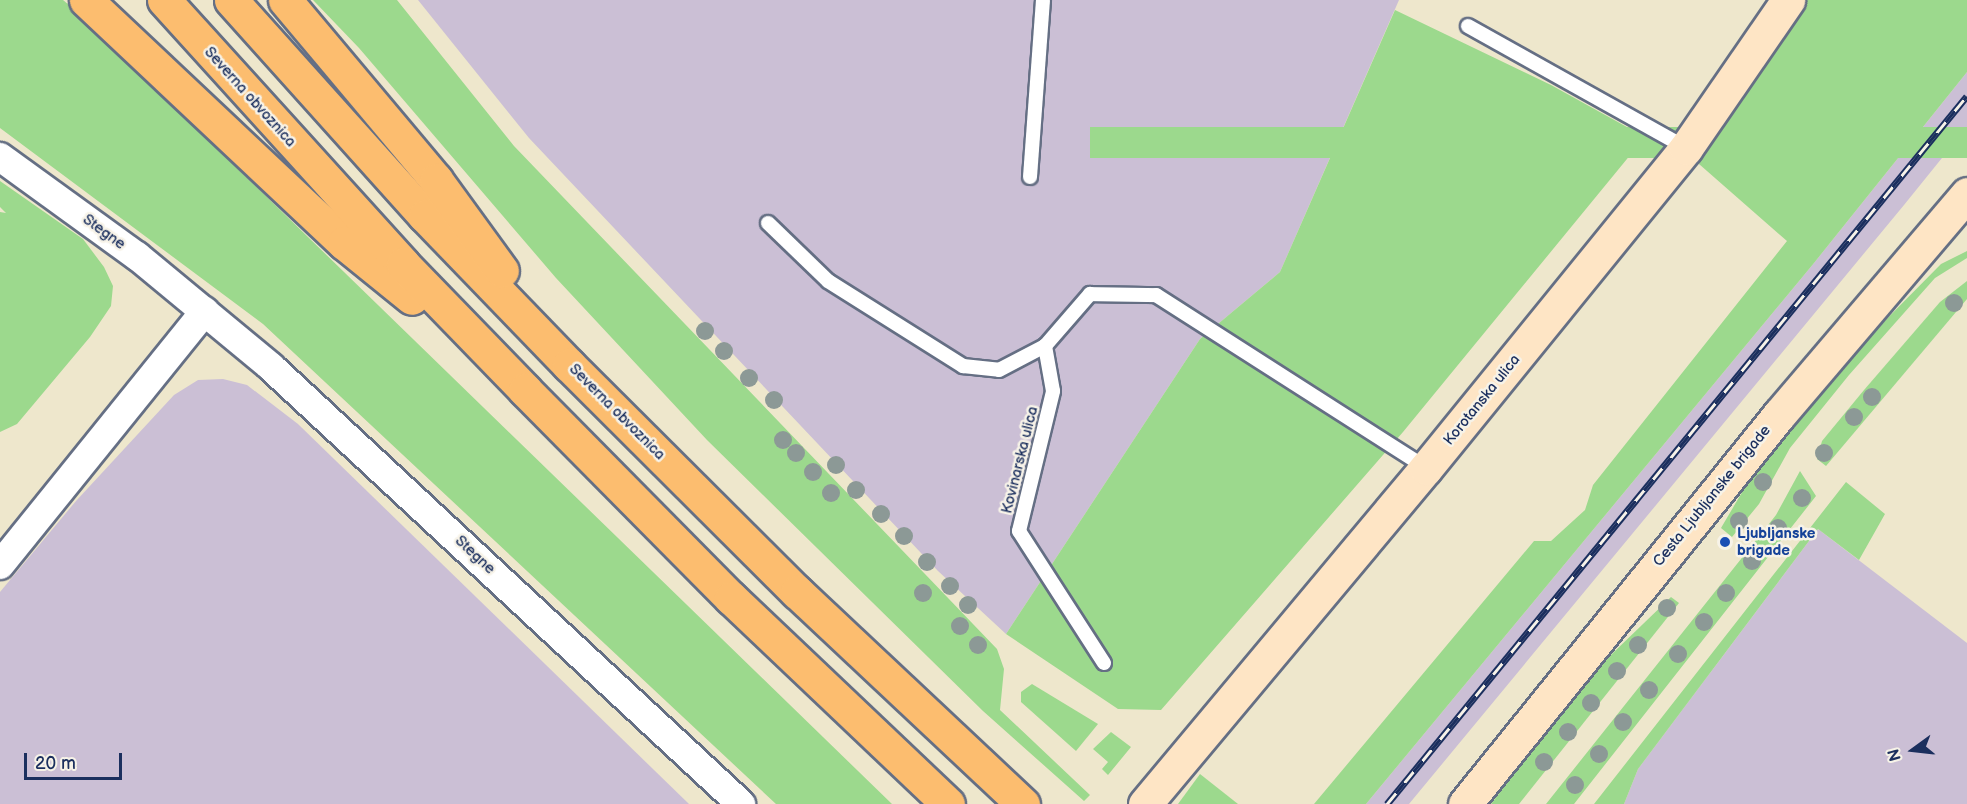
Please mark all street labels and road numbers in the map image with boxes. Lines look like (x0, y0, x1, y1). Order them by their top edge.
street label: Severna obvoznica (200, 43, 300, 151)
street label: Stegne (79, 211, 129, 253)
street label: Korotanska ulica (1440, 351, 1524, 449)
street label: Severna obvoznica (565, 360, 669, 464)
street label: Kovinarska ulica (998, 405, 1042, 515)
street label: Cesta Ljubljanske brigade (1649, 422, 1775, 570)
street label: Stegne (451, 532, 499, 578)

